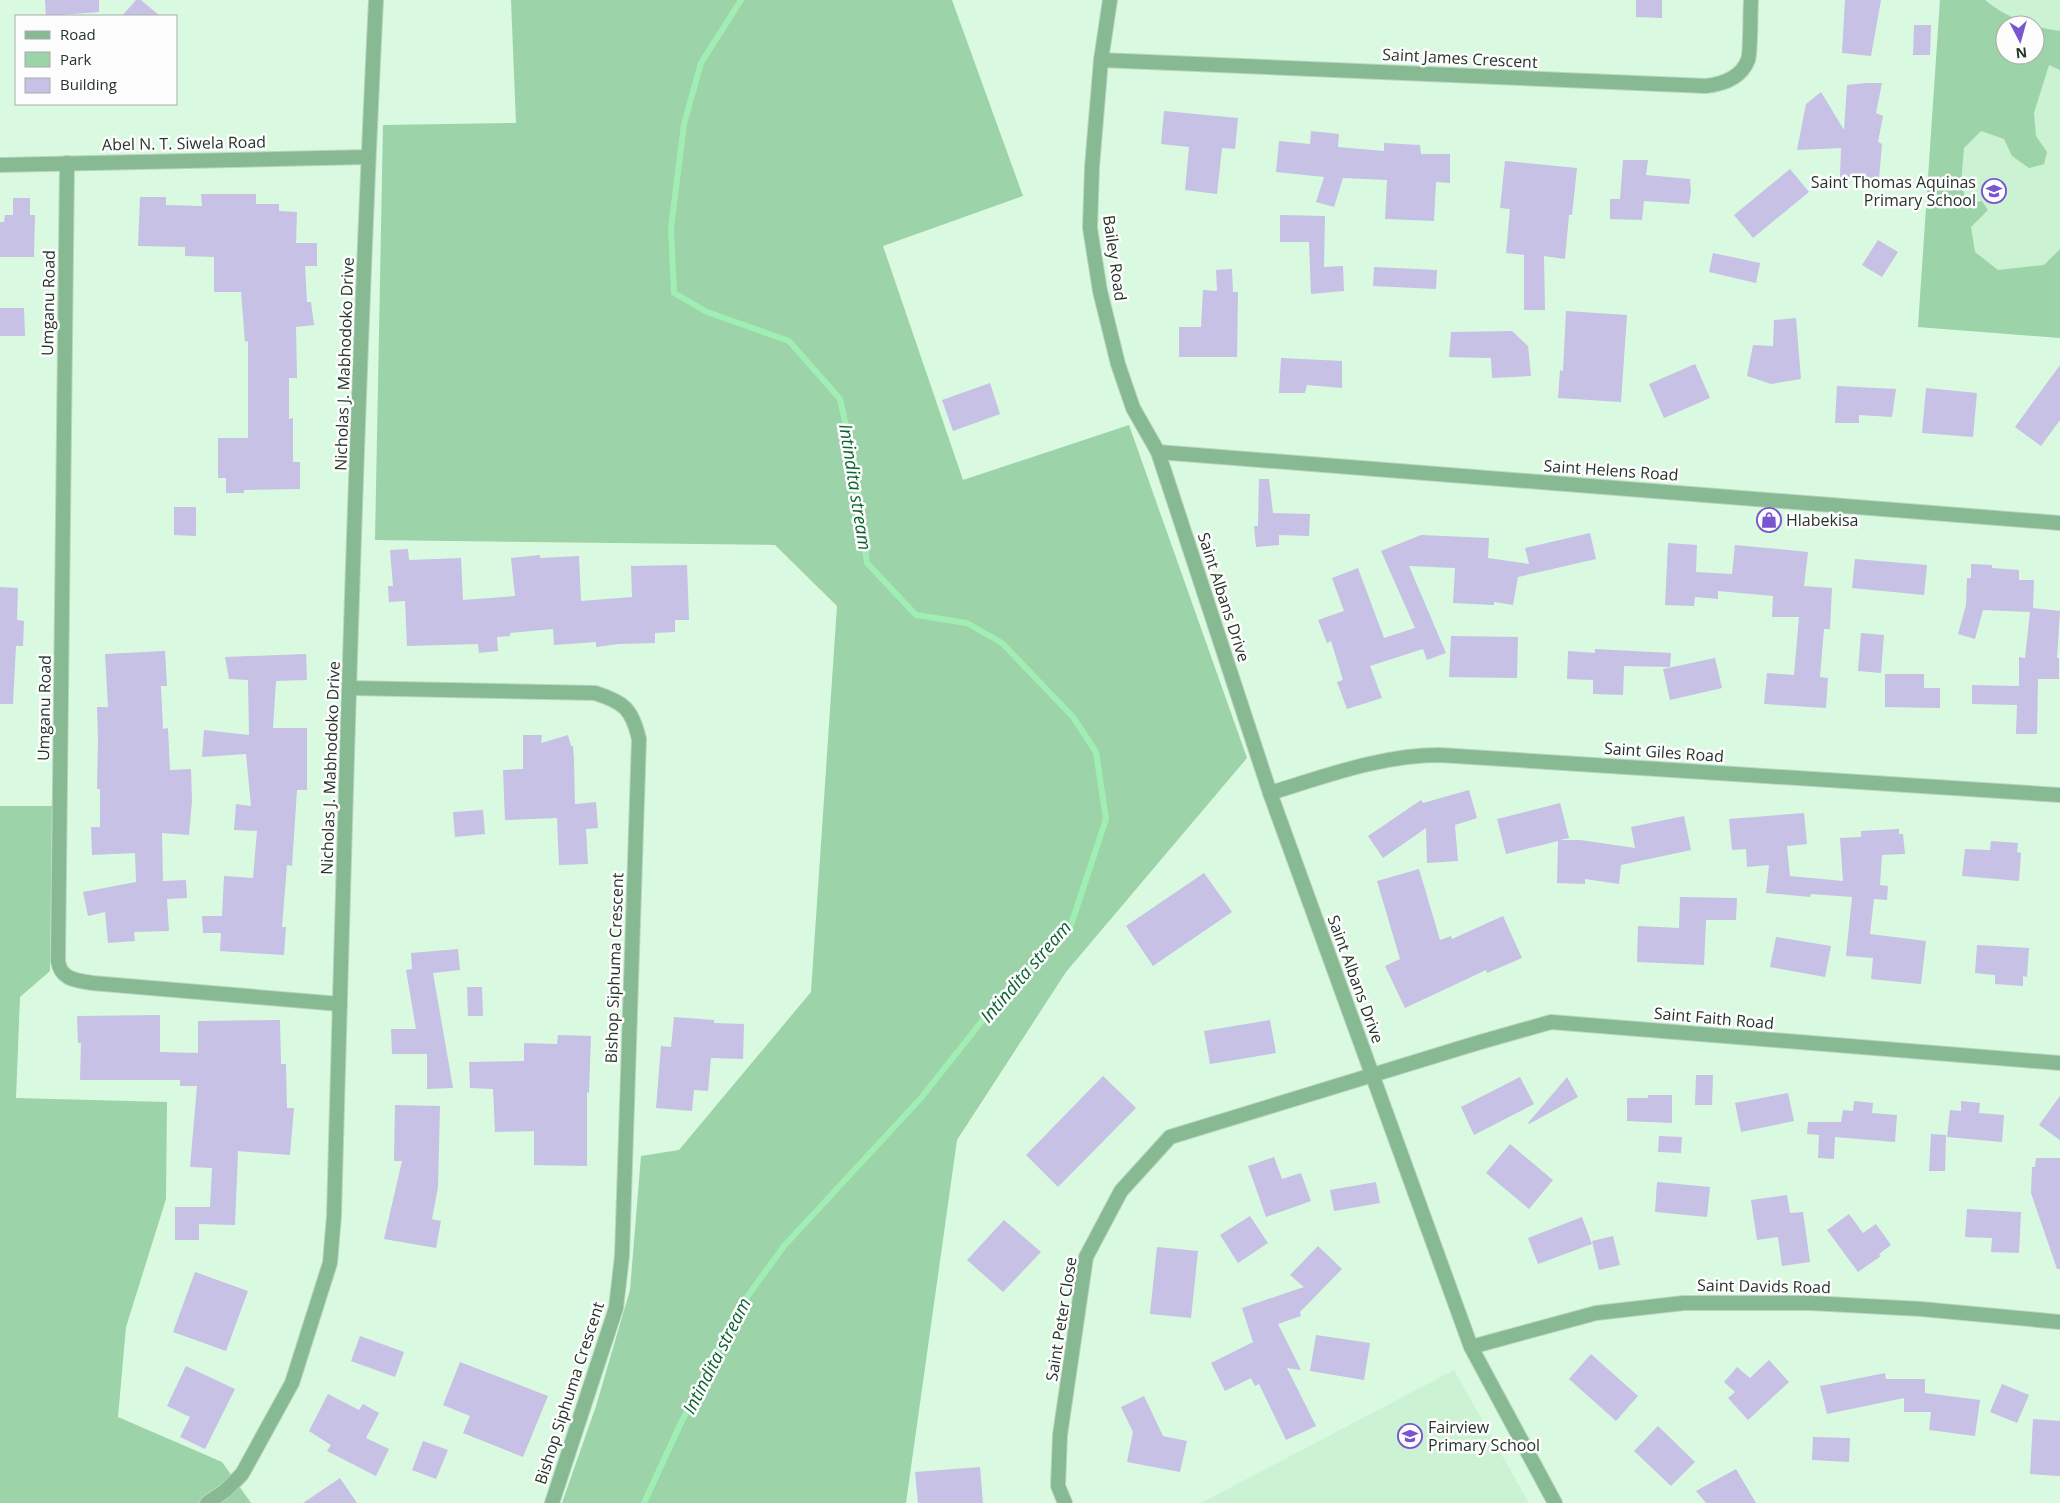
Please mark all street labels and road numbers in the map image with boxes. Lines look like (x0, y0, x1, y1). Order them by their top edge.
street label: Saint James Crescent (1382, 43, 1539, 73)
street label: Abel N. T. Siwela Road (102, 131, 266, 155)
street label: Bailey Road (1098, 214, 1132, 302)
street label: Umganu Road (36, 250, 60, 356)
street label: Nicholas J. Mabhodoko Drive (329, 257, 359, 471)
street label: Saint Helens Road (1543, 454, 1679, 486)
street label: Saint Albans Drive (1193, 529, 1255, 665)
street label: Umganu Road (32, 655, 56, 761)
street label: Nicholas J. Mabhodoko Drive (315, 661, 345, 875)
street label: Saint Giles Road (1603, 737, 1725, 767)
street label: Bishop Siphuma Crescent (600, 872, 628, 1064)
street label: Saint Albans Drive (1323, 912, 1389, 1046)
street label: Saint Faith Road (1653, 1002, 1775, 1034)
street label: Saint Peter Close (1040, 1255, 1082, 1383)
street label: Saint Davids Road (1697, 1274, 1831, 1298)
street label: Bishop Siphuma Crescent (529, 1299, 609, 1487)

